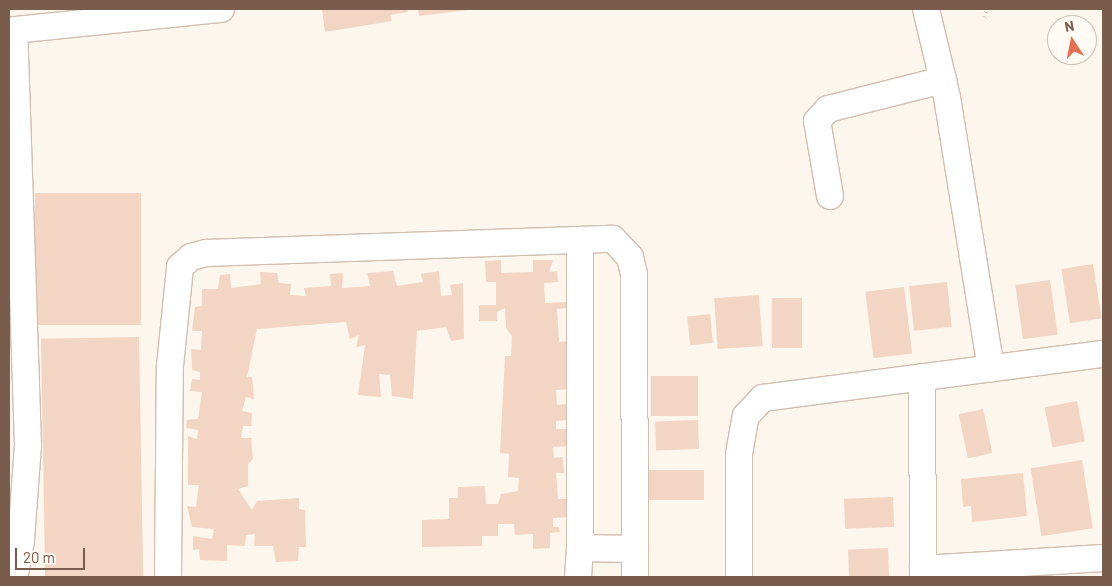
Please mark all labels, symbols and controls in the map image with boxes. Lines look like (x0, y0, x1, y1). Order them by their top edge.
north arrow (1047, 15, 1097, 65)
text: N (1063, 17, 1075, 35)
scale bar (18, 538, 88, 570)
text: 20 m (23, 548, 55, 566)

